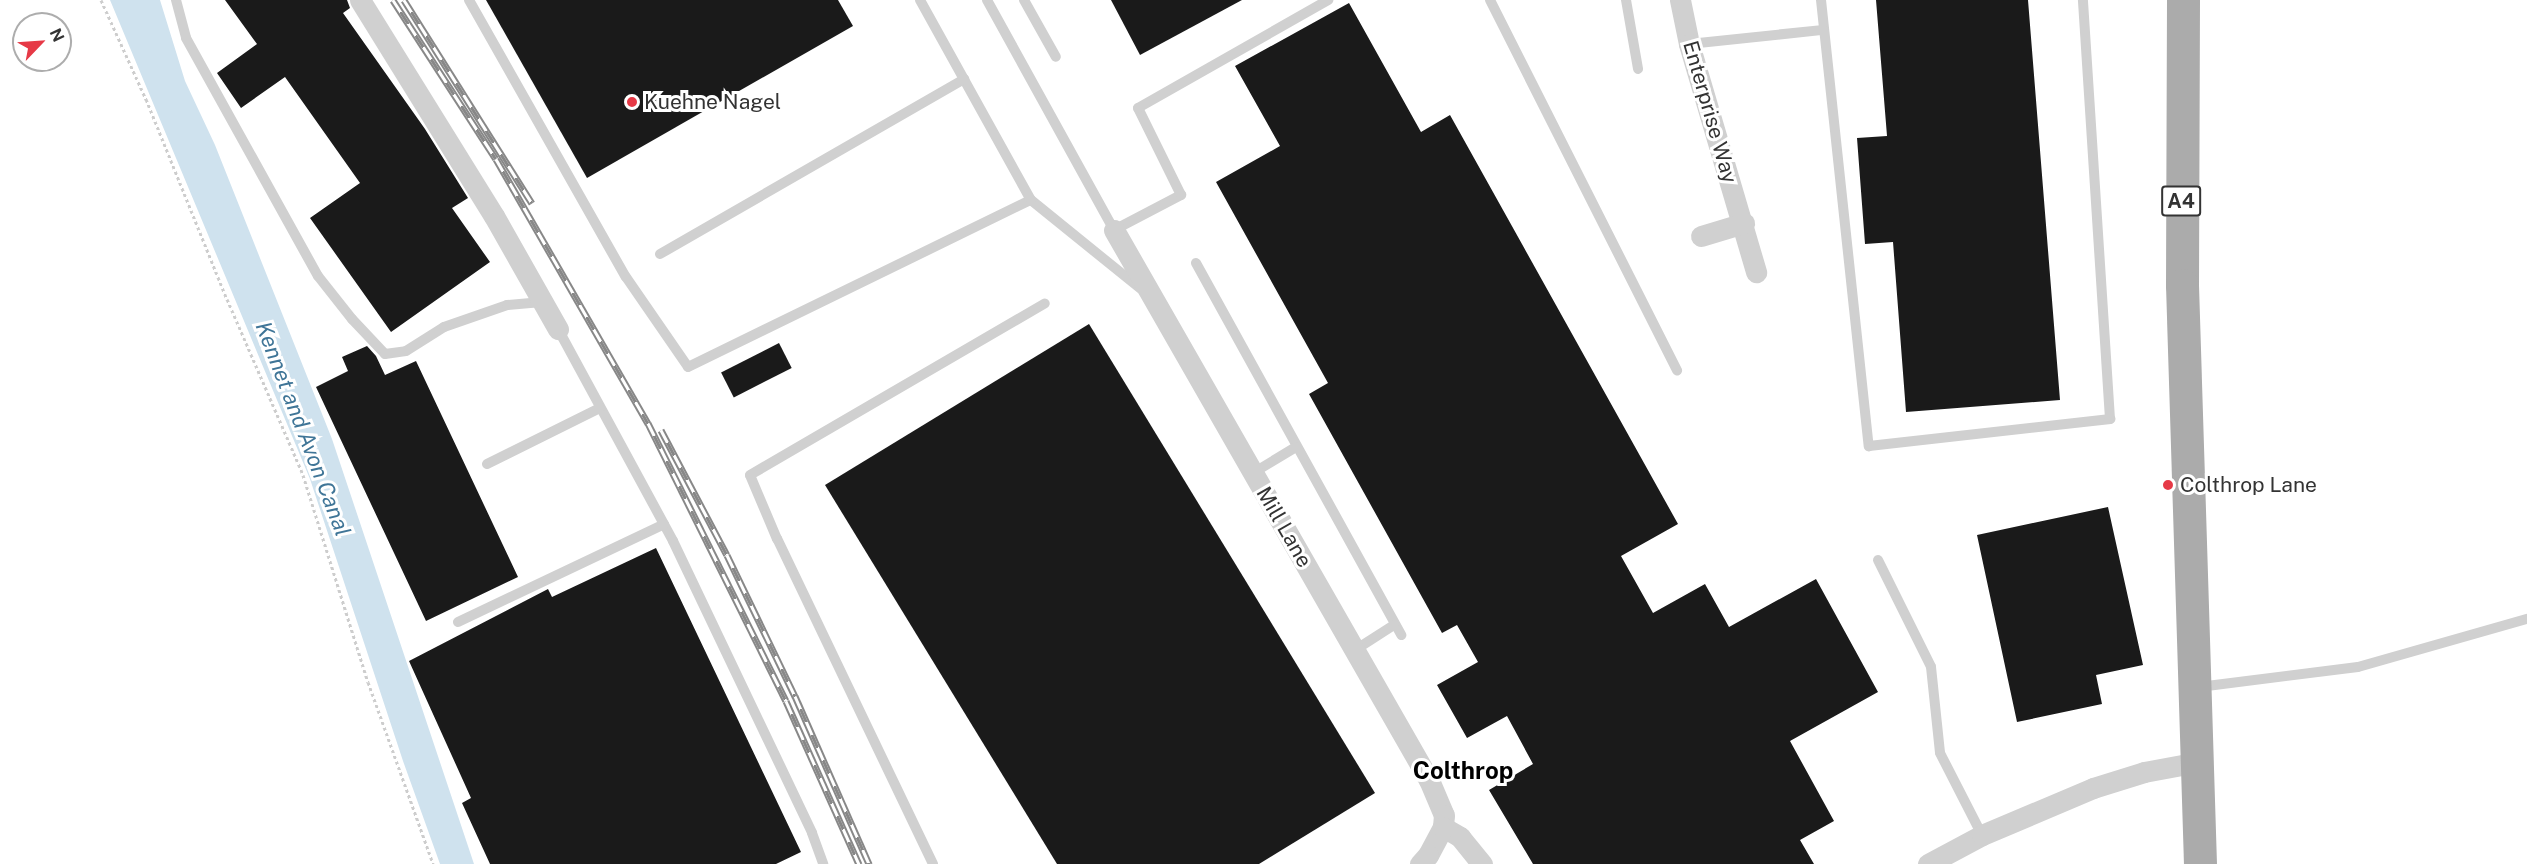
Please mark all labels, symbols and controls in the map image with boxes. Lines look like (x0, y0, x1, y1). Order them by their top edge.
north arrow (12, 12, 72, 72)
text: N (46, 25, 68, 45)
street label: Enterprise Way (1678, 38, 1742, 186)
place label: Kuehne Nagel (644, 89, 781, 115)
marker: Kuehne Nagel (625, 95, 639, 109)
road number: A4 (2160, 184, 2202, 218)
water label: Kennet and Avon Canal (250, 318, 356, 540)
place label: Colthrop Lane (2180, 472, 2317, 498)
marker: Colthrop Lane (2161, 478, 2175, 492)
street label: Mill Lane (1251, 482, 1317, 572)
district label: Colthrop (1413, 757, 1513, 785)

